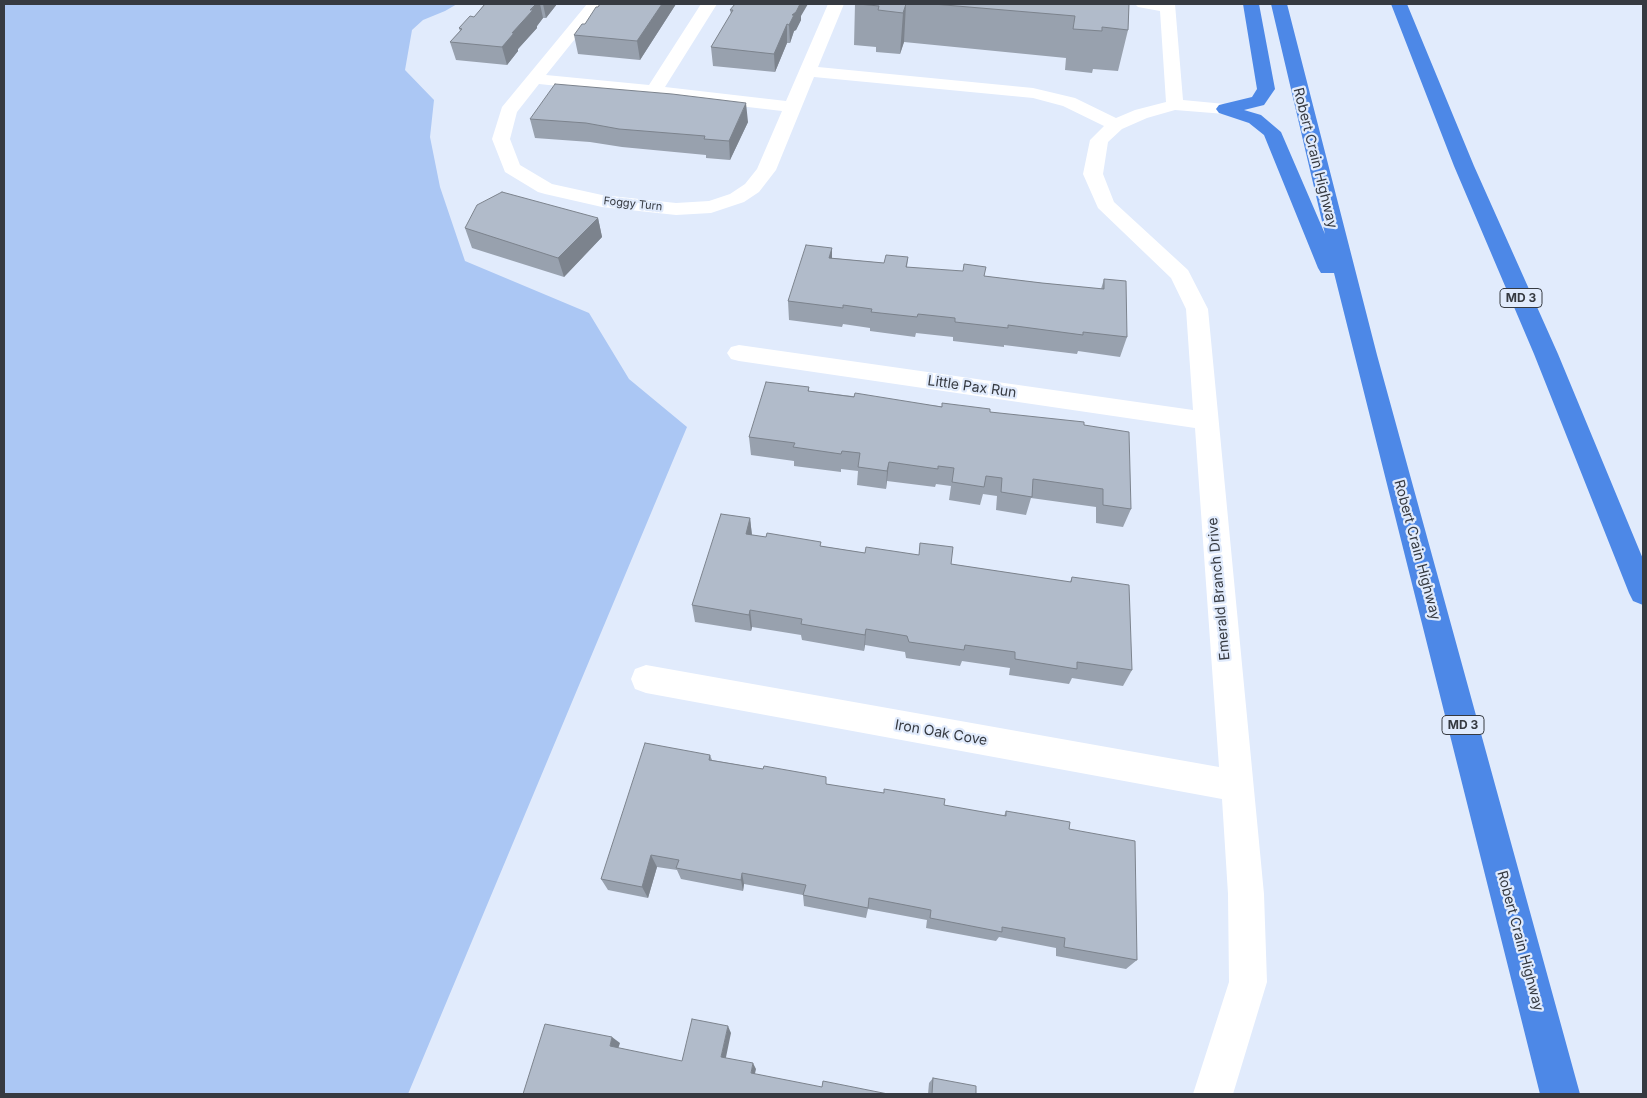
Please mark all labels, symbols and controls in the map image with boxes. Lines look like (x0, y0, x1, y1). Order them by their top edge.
street label: Robert Crain Highway (1289, 86, 1341, 230)
street label: Foggy Turn (603, 194, 663, 214)
road number: MD 3 (1500, 288, 1542, 308)
street label: Little Pax Run (926, 372, 1018, 402)
street label: Robert Crain Highway (1390, 478, 1444, 622)
street label: Emerald Branch Drive (1204, 517, 1234, 661)
road number: MD 3 (1442, 716, 1484, 734)
street label: Iron Oak Cove (893, 717, 989, 749)
street label: Robert Crain Highway (1493, 869, 1547, 1013)

